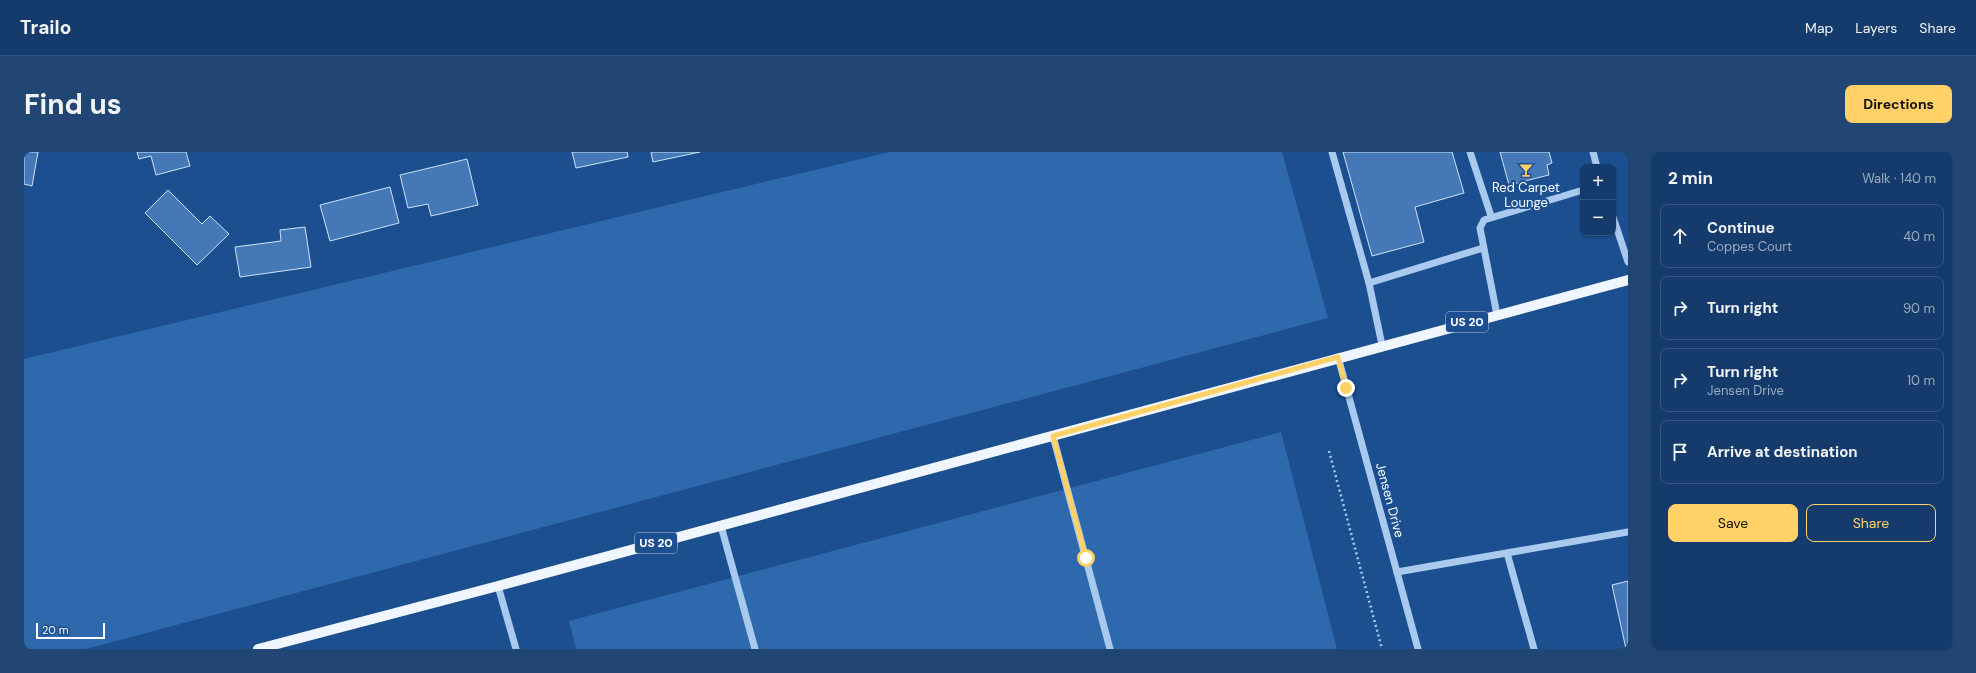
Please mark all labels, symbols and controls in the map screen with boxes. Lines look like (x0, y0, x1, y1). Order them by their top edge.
text: Trailo (20, 15, 71, 40)
text: Map (1805, 19, 1833, 37)
text: Layers (1855, 19, 1897, 37)
text: Share (1919, 19, 1956, 37)
button: Directions (1845, 85, 1952, 123)
text: Find us (24, 86, 122, 123)
bar icon: Red Carpet Lounge (1518, 162, 1534, 178)
map controls (1580, 164, 1616, 236)
button: + (1580, 164, 1616, 200)
text: 2 min (1668, 167, 1713, 189)
text: Walk · 140 m (1862, 170, 1936, 187)
place label: Red Carpet Lounge (1492, 179, 1560, 211)
button: − (1580, 200, 1616, 236)
text: Continue (1707, 218, 1775, 238)
icon: ahead (1669, 225, 1691, 247)
text: 40 m (1903, 228, 1935, 245)
text: Coppes Court (1707, 238, 1792, 255)
icon: right (1669, 297, 1691, 319)
text: Turn right (1707, 298, 1778, 318)
text: 90 m (1903, 300, 1935, 317)
road number: US 20 (1446, 312, 1488, 332)
text: Turn right (1707, 362, 1778, 382)
icon: right (1669, 369, 1691, 391)
text: 10 m (1907, 372, 1935, 389)
route end (1337, 379, 1355, 397)
text: Jensen Drive (1707, 382, 1784, 399)
icon: arrive (1669, 441, 1691, 463)
text: Arrive at destination (1707, 442, 1858, 462)
street label: Jensen Drive (1372, 461, 1408, 539)
button: Save (1668, 504, 1798, 542)
button: Share (1806, 504, 1936, 542)
road number: US 20 (635, 533, 677, 553)
route start (1077, 549, 1095, 567)
scale bar (36, 621, 105, 640)
text: 20 m (42, 623, 68, 637)

